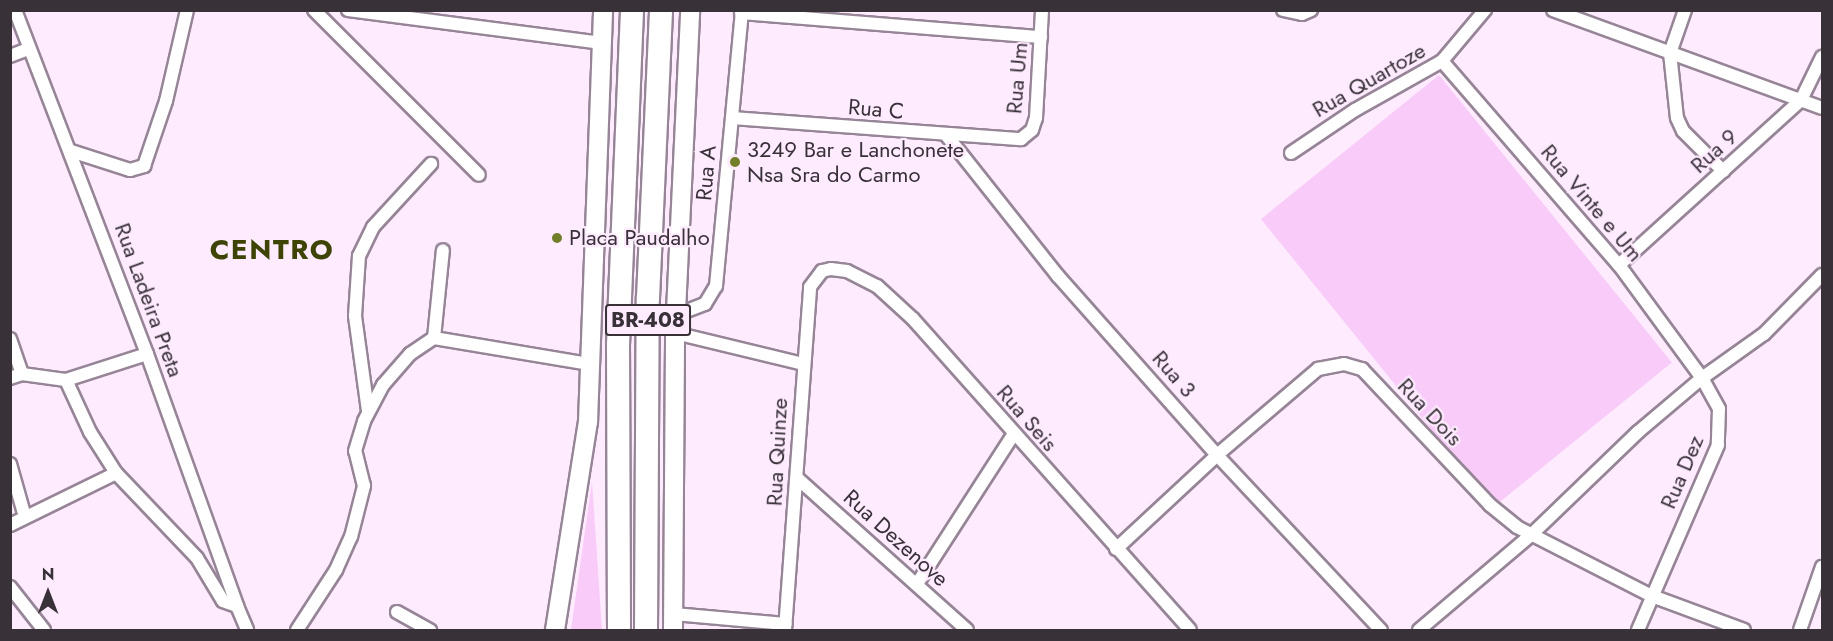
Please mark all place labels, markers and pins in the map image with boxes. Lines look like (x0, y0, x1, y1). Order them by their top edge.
place label: 3249 Bar e Lanchonete Nsa Sra do Carmo (747, 136, 964, 188)
marker: 3249 Bar e Lanchonete Nsa Sra do Carmo (728, 155, 742, 169)
place label: Placa Paudalho (569, 225, 710, 251)
marker: Placa Paudalho (550, 231, 564, 245)

